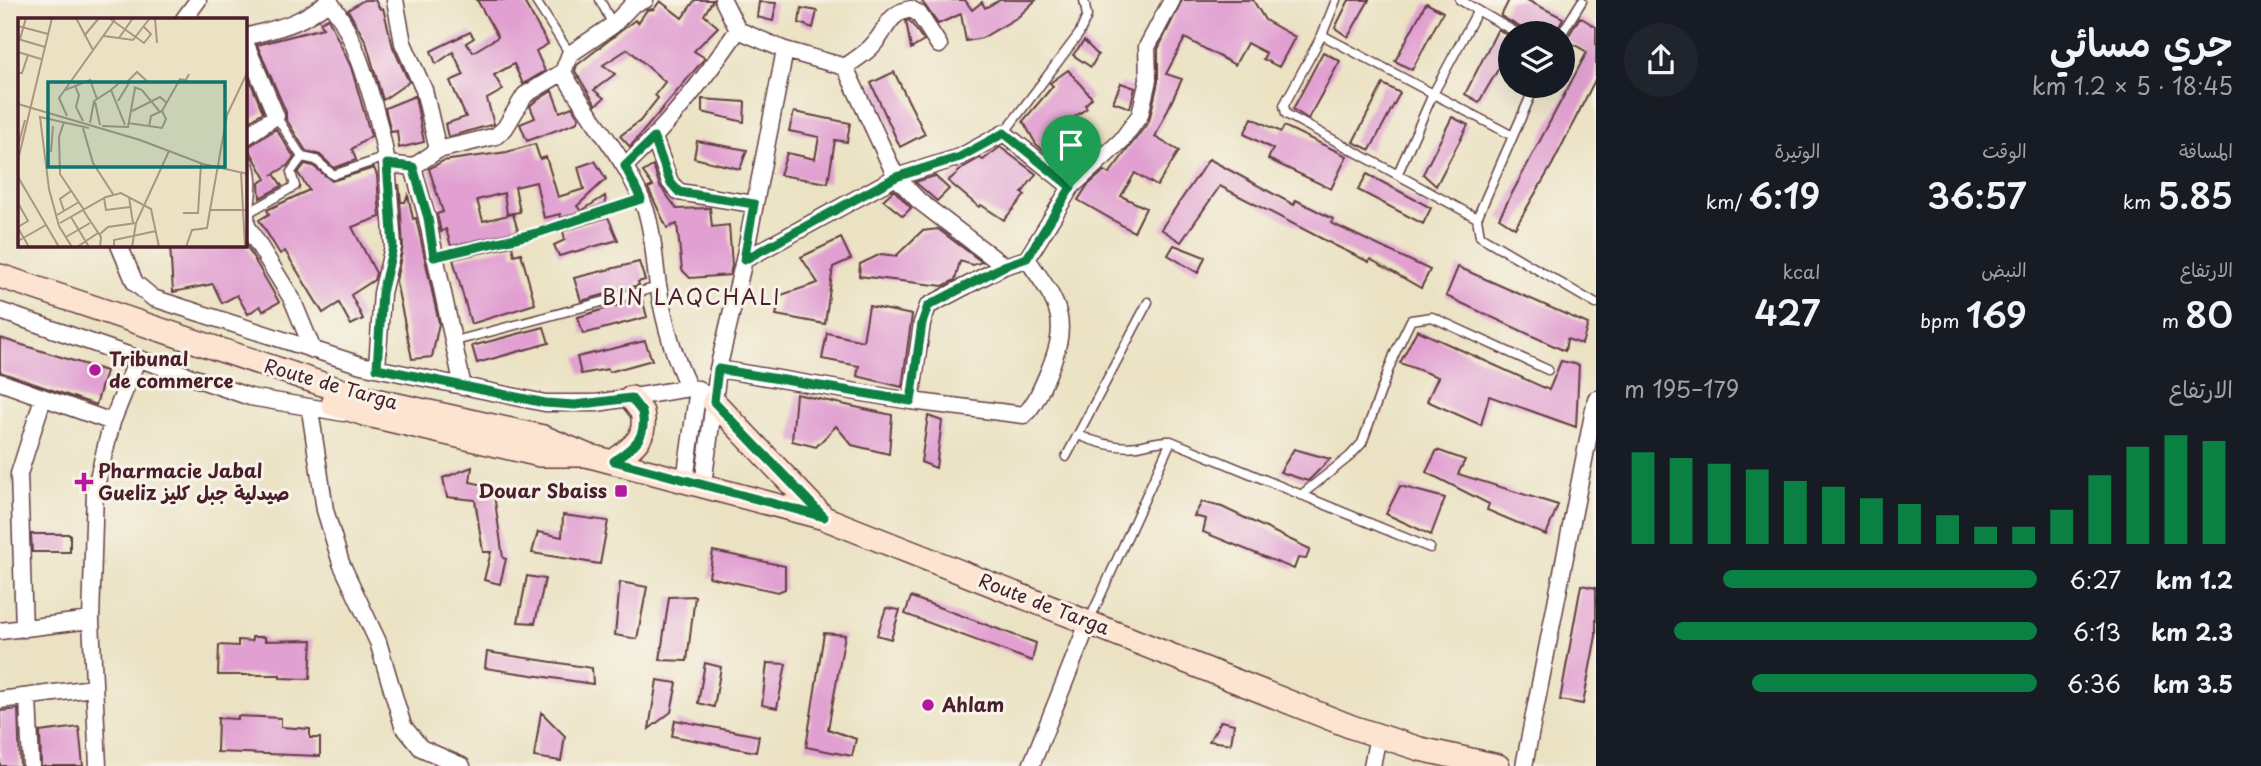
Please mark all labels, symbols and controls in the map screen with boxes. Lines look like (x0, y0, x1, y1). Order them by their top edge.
text: جري مسائي (2049, 13, 2233, 70)
inset map (18, 18, 247, 247)
map controls (1498, 21, 1575, 98)
button: layers (1498, 21, 1575, 98)
button: share (1624, 23, 1698, 97)
text: 18:45 · 5 × 1.2 km (2032, 68, 2233, 103)
pin (1041, 115, 1101, 187)
icon: arrive (1052, 126, 1090, 164)
text: الوتيرة (1774, 136, 1820, 164)
text: الوقت (1982, 136, 2027, 164)
text: المسافة (2179, 136, 2233, 164)
text: 6:19 (1748, 168, 1820, 221)
text: 36:57 (1927, 168, 2027, 221)
text: 5.85 (2157, 168, 2233, 221)
text: /km (1706, 187, 1748, 215)
text: km (2123, 187, 2157, 215)
text: النبض (1981, 255, 2027, 283)
text: الارتفاع (2180, 255, 2233, 283)
text: kcal (1782, 257, 1820, 285)
district label: BIN LAQCHALI (602, 280, 782, 312)
text: 427 (1754, 285, 1820, 338)
text: 169 (1966, 287, 2027, 340)
text: 80 (2185, 287, 2233, 340)
text: bpm (1920, 306, 1966, 334)
text: m (2162, 306, 2185, 334)
place label: Tribunal de commerce (109, 344, 234, 394)
street label: Route de Targa (261, 351, 402, 416)
marker: Tribunal de commerce (87, 362, 103, 378)
text: 179–195 m (1624, 371, 1739, 406)
text: الارتفاع (2169, 371, 2233, 406)
place label: Pharmacie Jabal Gueliz صيدلية جبل كليز (98, 456, 290, 506)
marker: Pharmacie Jabal Gueliz صيدلية جبل كليز (76, 474, 92, 490)
place label: Douar Sbaiss (478, 476, 607, 504)
marker: Douar Sbaiss (613, 483, 629, 499)
text: 6:27 (2070, 562, 2121, 597)
text: 1.2 km (2156, 562, 2233, 597)
street label: Route de Targa (975, 565, 1114, 641)
text: 6:13 (2073, 614, 2121, 649)
text: 2.3 km (2151, 614, 2233, 649)
text: 6:36 (2067, 666, 2121, 701)
text: 3.5 km (2153, 666, 2233, 701)
place label: Ahlam (941, 690, 1004, 718)
marker: Ahlam (920, 697, 936, 713)

